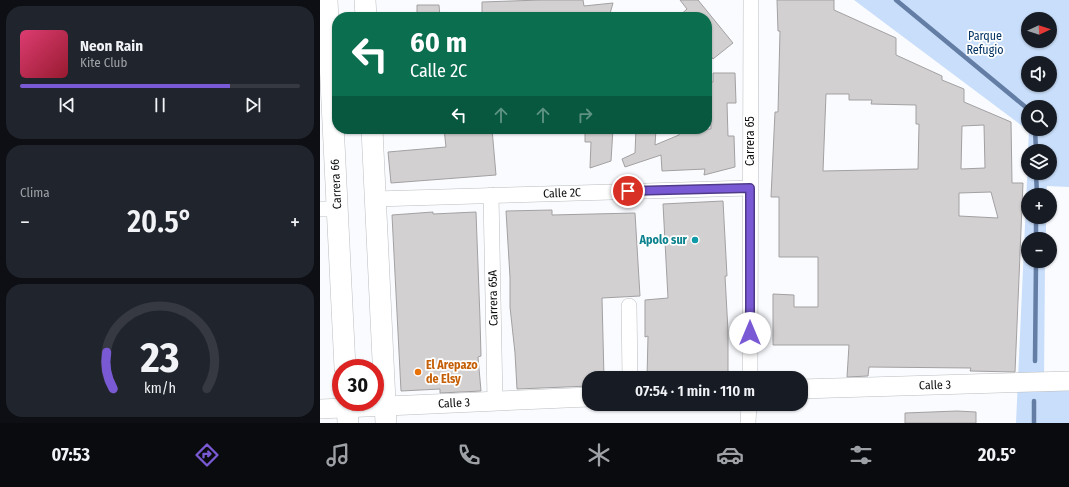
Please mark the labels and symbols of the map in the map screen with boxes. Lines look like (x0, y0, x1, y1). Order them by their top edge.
north arrow (1021, 12, 1057, 48)
park label: Parque Refugio (966, 29, 1004, 57)
street label: Carrera 65 (743, 116, 757, 166)
street label: Carrera 66 (328, 159, 344, 209)
pin (611, 174, 645, 208)
street label: Calle 2C (543, 185, 581, 201)
place label: Apolo sur (639, 233, 688, 247)
marker: Apolo sur (690, 235, 700, 245)
street label: Carrera 65A (486, 269, 500, 326)
position arrow (729, 312, 771, 354)
place label: El Arepazo de Elsy (426, 358, 478, 386)
speed limit sign: 30 (332, 359, 384, 411)
marker: El Arepazo de Elsy (413, 367, 423, 377)
street label: Calle 3 (919, 377, 951, 393)
street label: Calle 3 (438, 395, 470, 411)

